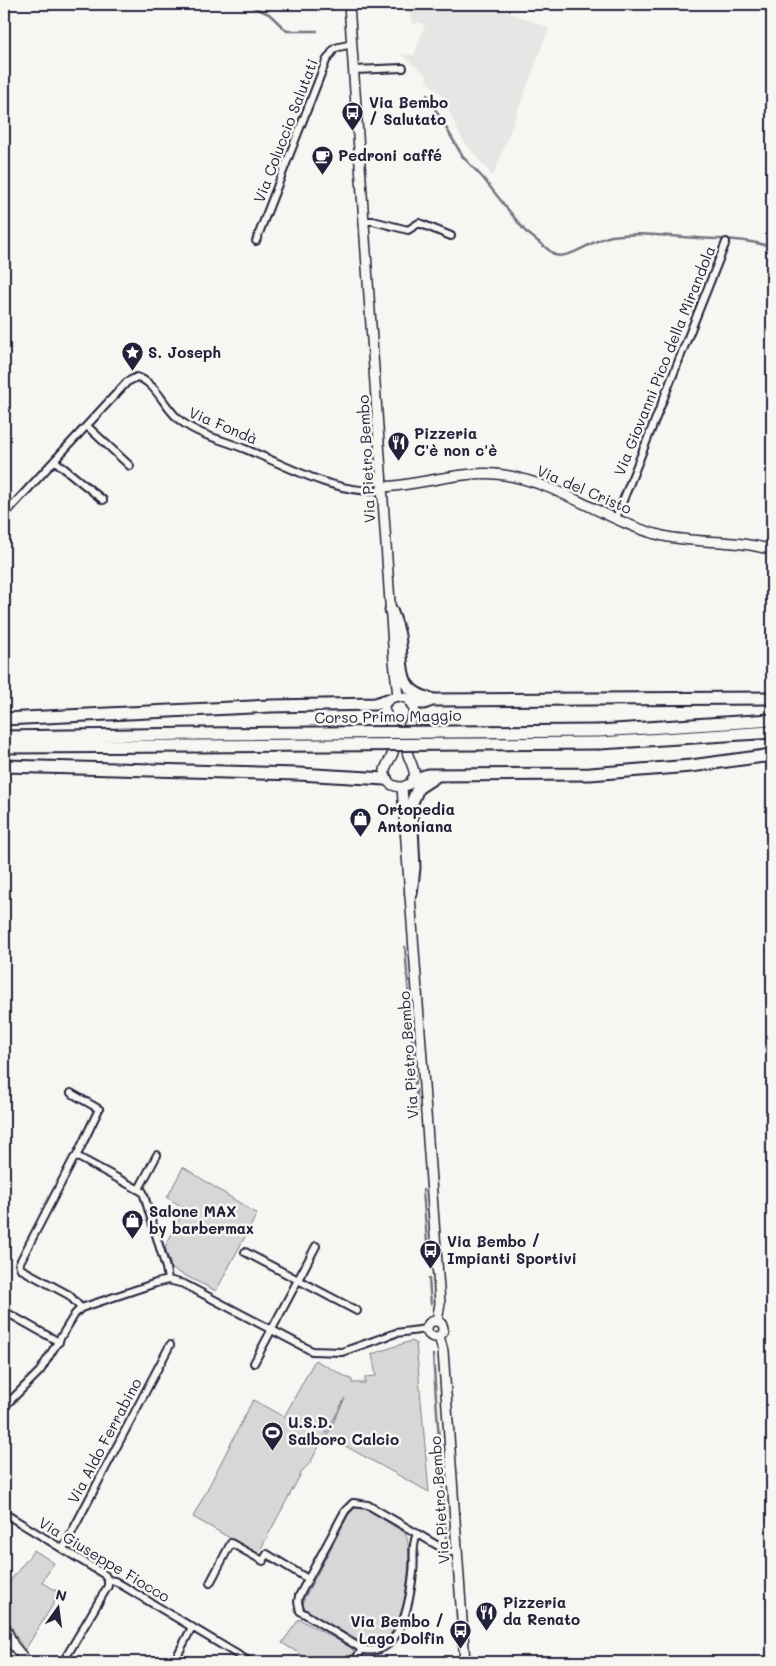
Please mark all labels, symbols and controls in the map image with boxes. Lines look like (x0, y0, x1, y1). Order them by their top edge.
street label: Via Coluccio Salutati (248, 56, 322, 206)
place label: Via Bembo / Salutato (369, 92, 448, 129)
bus stop icon: Via Bembo / Salutato (341, 100, 365, 131)
cafe icon: Pedroni caffé (310, 144, 334, 175)
place label: Pedroni caffé (338, 145, 442, 165)
street label: Via Giovanni Pico della Mirandola (609, 243, 719, 479)
place icon: S. Joseph (120, 341, 144, 372)
place label: S. Joseph (148, 342, 221, 362)
street label: Via Pietro Bembo (353, 394, 379, 524)
street label: Via Fondà (186, 402, 261, 449)
place label: Pizzeria C'è non c'è (414, 423, 497, 460)
restaurant icon: Pizzeria C'è non c'è (386, 431, 410, 462)
street label: Via del Cristo (534, 460, 635, 518)
street label: Corso Primo Maggio (314, 705, 462, 727)
place label: Ortopedia Antoniana (377, 799, 455, 836)
shop icon: Ortopedia Antoniana (349, 807, 373, 838)
street label: Via Pietro Bembo (394, 990, 422, 1120)
place label: Salone MAX by barbermax (149, 1201, 254, 1238)
shop icon: Salone MAX by barbermax (121, 1209, 145, 1240)
place label: Via Bembo / Impianti Sportivi (447, 1231, 577, 1268)
bus stop icon: Via Bembo / Impianti Sportivi (419, 1239, 443, 1270)
street label: Via Aldo Ferrabino (63, 1374, 146, 1507)
place label: U.S.D. Salboro Calcio (288, 1412, 399, 1449)
sports icon: U.S.D. Salboro Calcio (260, 1420, 284, 1451)
street label: Via Pietro Bembo (425, 1435, 453, 1565)
street label: Via Giuseppe Fiocco (35, 1512, 174, 1606)
north arrow (32, 1584, 82, 1634)
text: N (54, 1584, 69, 1605)
place label: Pizzeria da Renato (503, 1592, 580, 1629)
restaurant icon: Pizzeria da Renato (475, 1600, 499, 1631)
place label: Via Bembo / Lago Dolfin (351, 1611, 444, 1648)
bus stop icon: Via Bembo / Lago Dolfin (448, 1619, 472, 1650)

